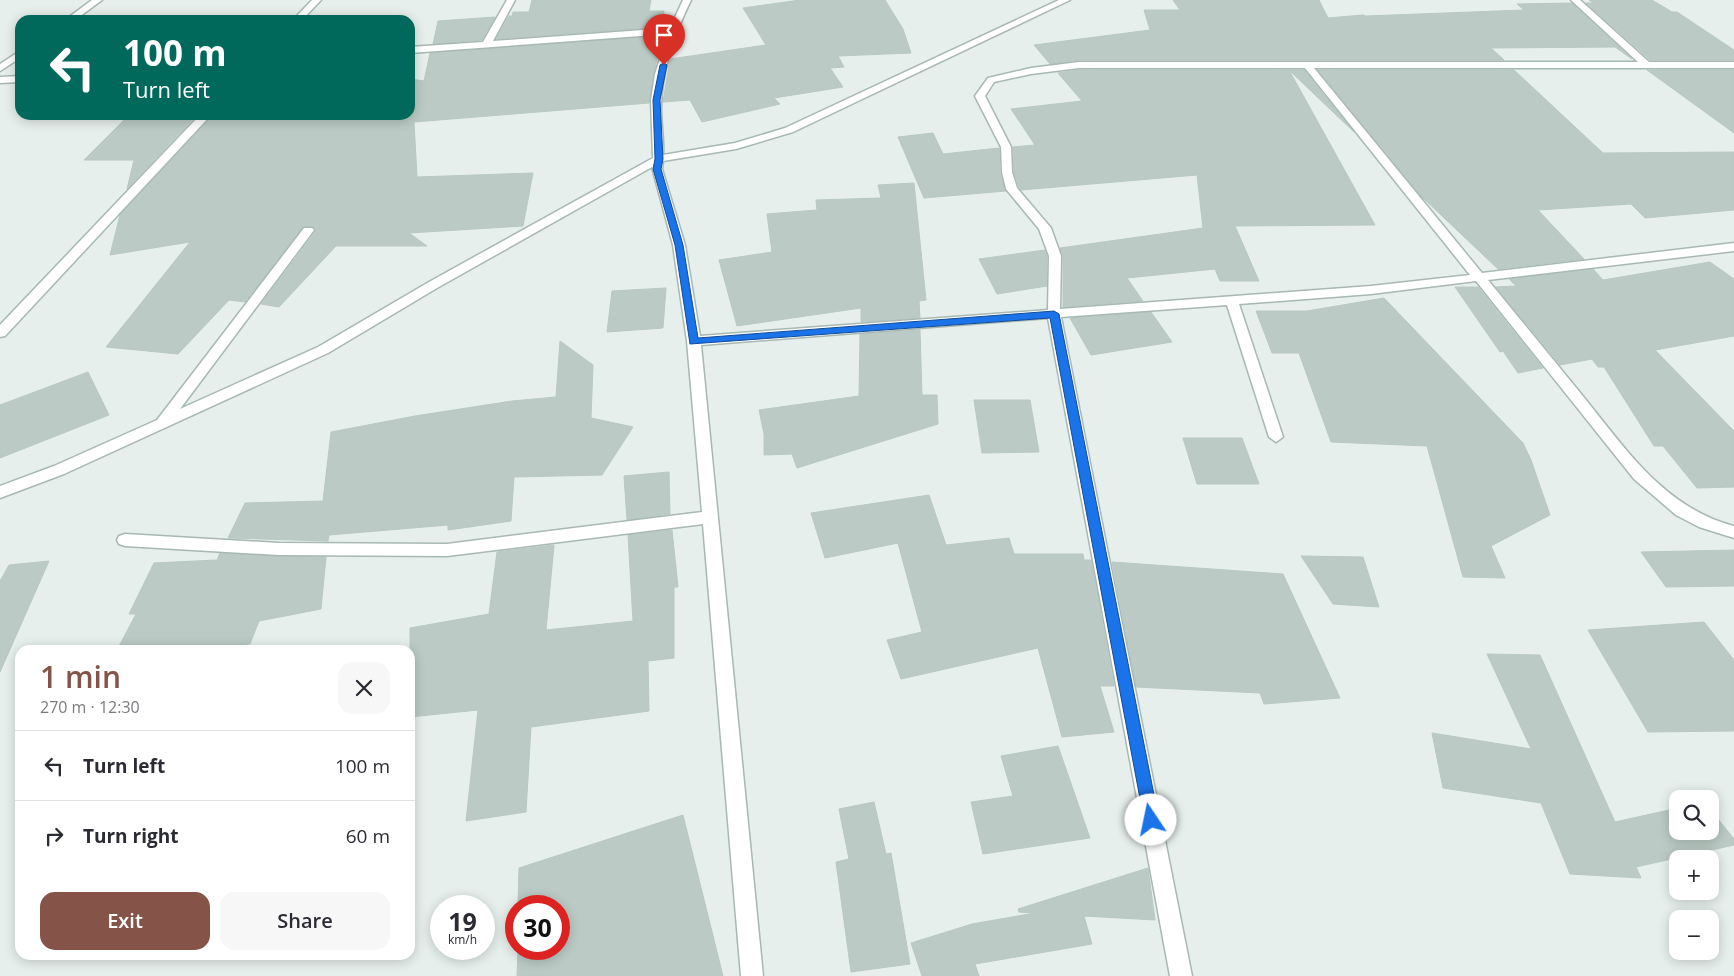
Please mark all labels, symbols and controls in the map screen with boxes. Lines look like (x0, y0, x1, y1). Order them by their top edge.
pin (643, 14, 685, 65)
icon: arrive (650, 21, 678, 49)
text: 100 m (123, 29, 227, 76)
icon: left (40, 35, 105, 100)
text: Turn left (123, 74, 210, 104)
text: 1 min (40, 656, 121, 697)
button: close (338, 662, 390, 714)
text: 270 m · 12:30 (40, 696, 140, 718)
icon: left (40, 752, 68, 780)
text: Turn left (83, 753, 165, 779)
text: 100 m (335, 753, 390, 779)
map controls (1669, 790, 1719, 960)
button: search (1669, 790, 1719, 840)
position arrow (1124, 793, 1176, 845)
icon: right (40, 822, 68, 850)
text: Turn right (83, 823, 178, 849)
text: 60 m (346, 823, 390, 849)
button: + (1669, 850, 1719, 900)
button: Exit (40, 892, 210, 950)
button: Share (220, 892, 390, 950)
speed limit sign: 30 (505, 895, 570, 960)
text: 19 (448, 904, 477, 938)
button: − (1669, 910, 1719, 960)
text: km/h (448, 931, 477, 948)

